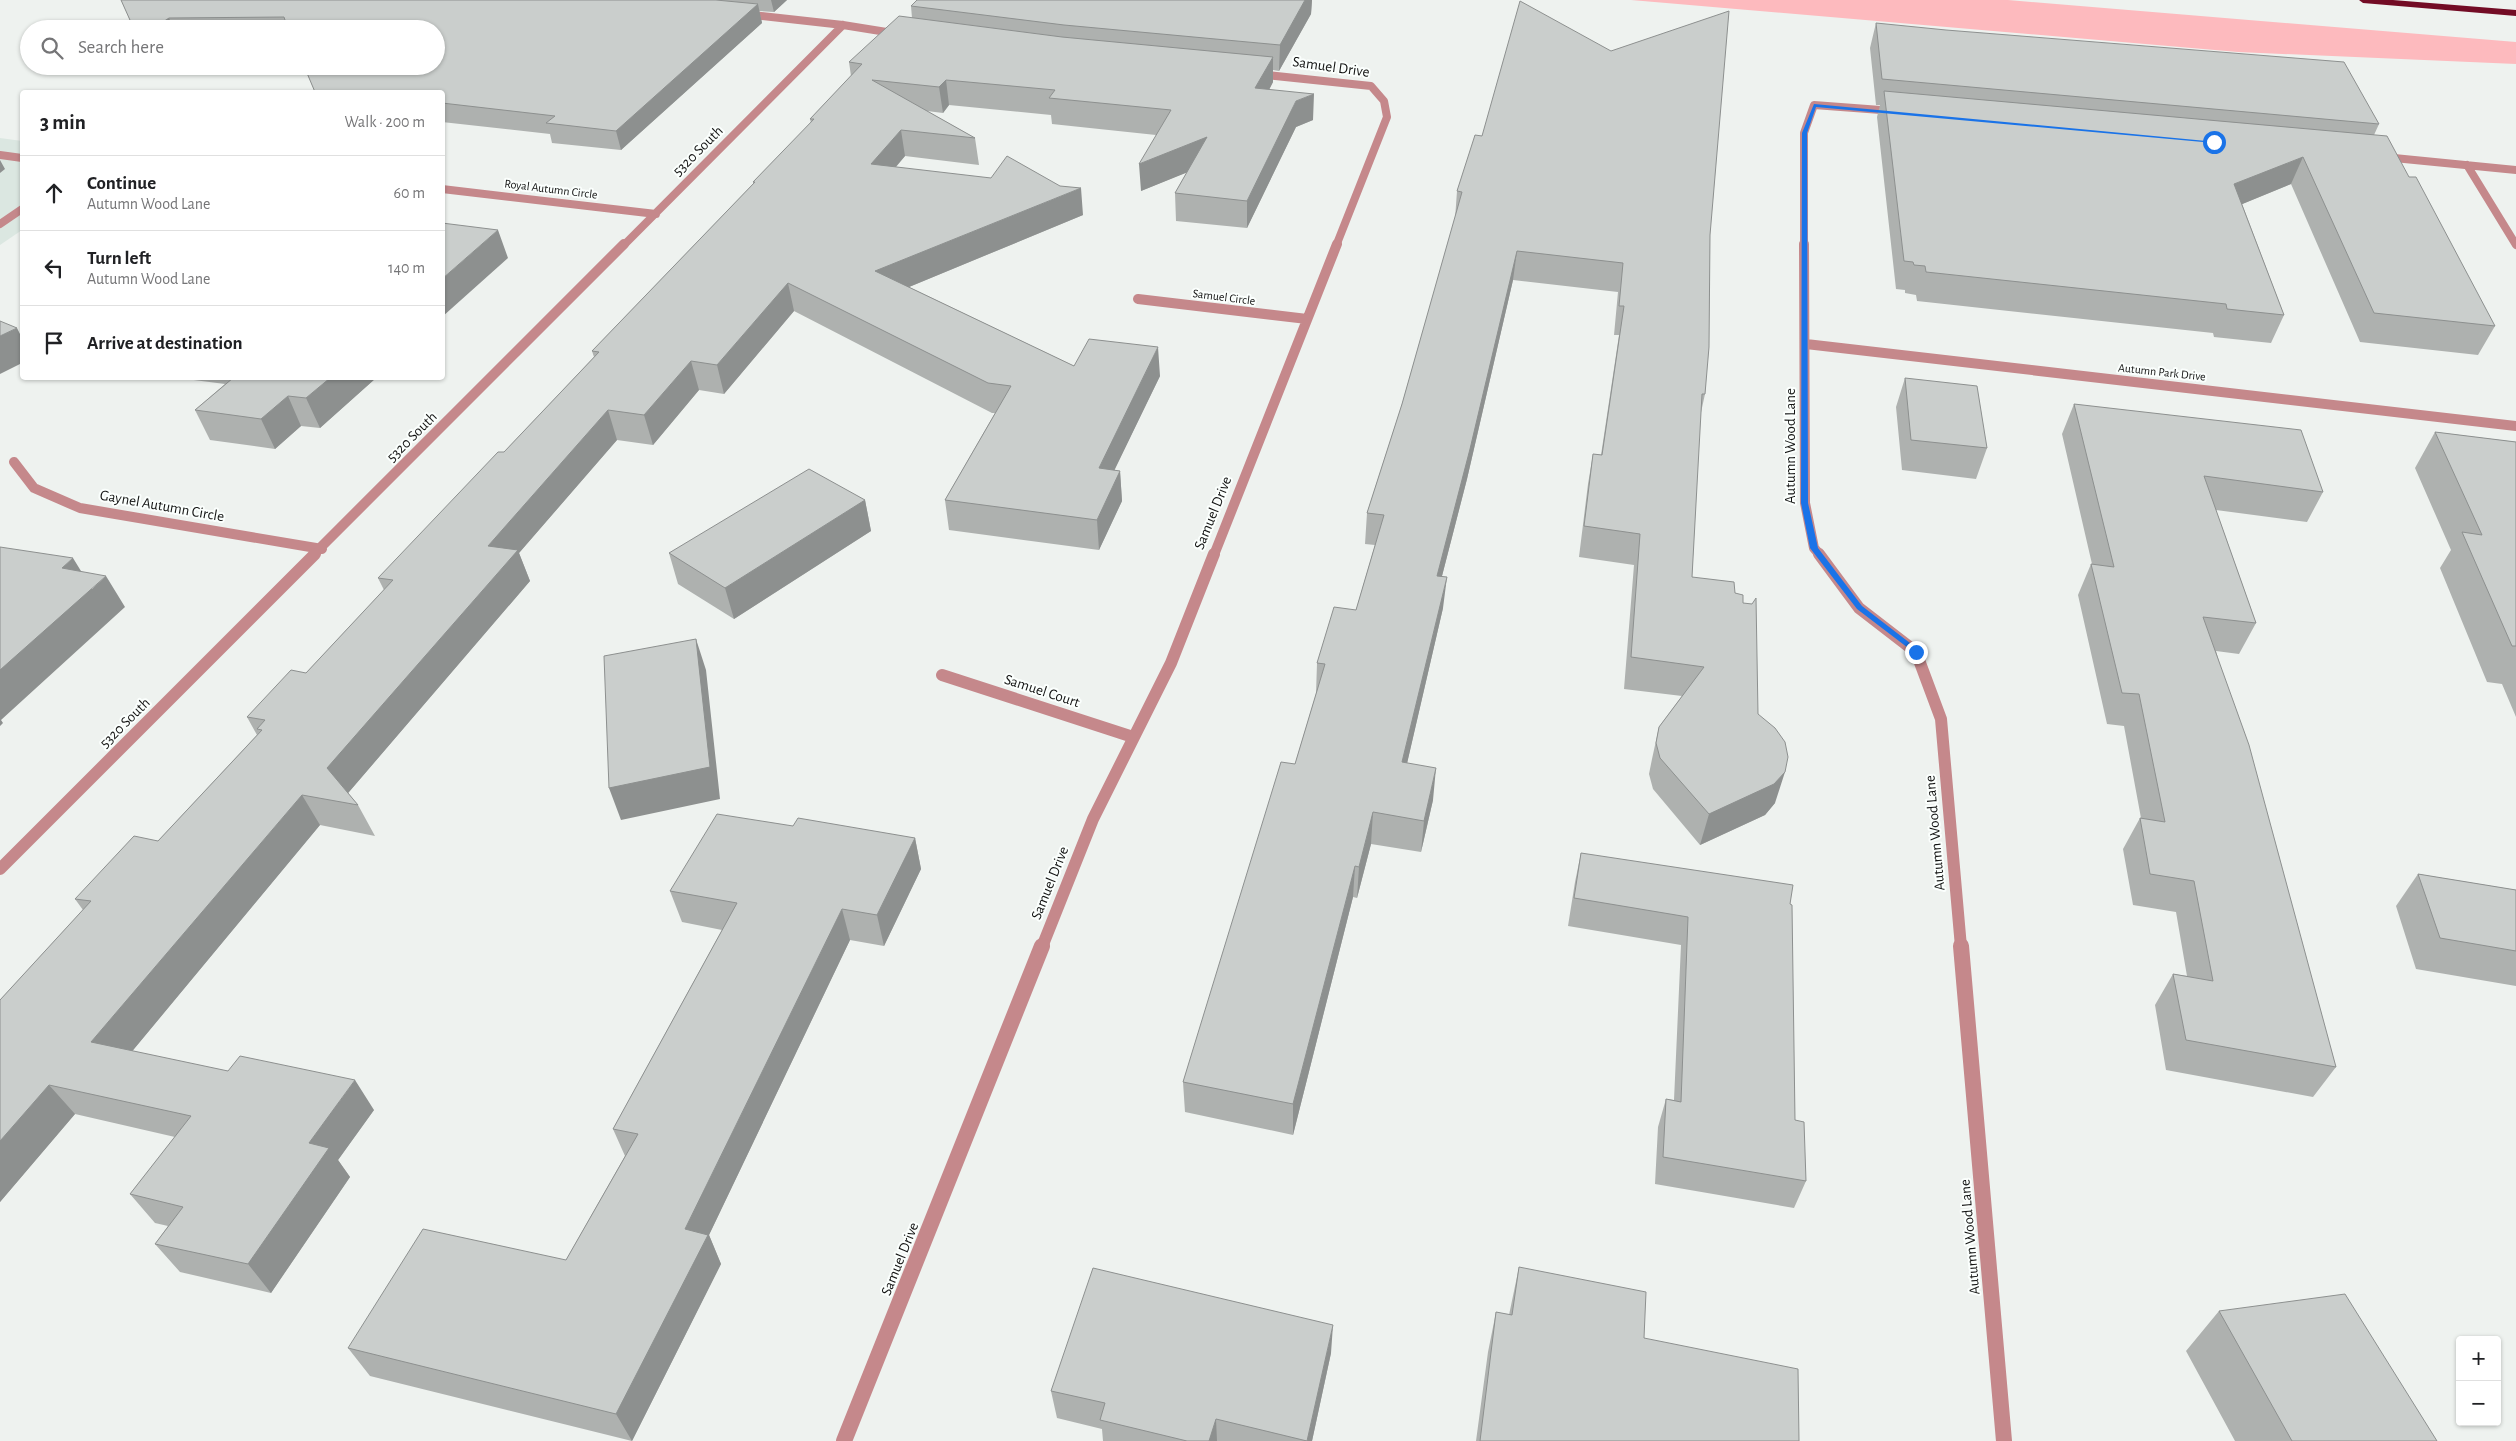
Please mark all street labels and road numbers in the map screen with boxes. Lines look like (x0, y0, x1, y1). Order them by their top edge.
street label: Samuel Drive (1292, 54, 1370, 80)
street label: 5320 South (670, 123, 726, 179)
street label: Royal Autumn Circle (504, 177, 598, 202)
street label: Samuel Circle (1192, 287, 1256, 307)
street label: Autumn Park Drive (2118, 361, 2206, 383)
street label: Autumn Wood Lane (1783, 388, 1798, 504)
street label: 5320 South (384, 409, 440, 465)
street label: Samuel Drive (1192, 474, 1234, 552)
street label: Gaynel Autumn Circle (99, 488, 225, 524)
street label: Samuel Court (1002, 672, 1082, 710)
street label: 5320 South (97, 695, 153, 751)
street label: Autumn Wood Lane (1922, 775, 1948, 891)
street label: Samuel Drive (1029, 844, 1071, 922)
street label: Autumn Wood Lane (1957, 1179, 1983, 1295)
street label: Samuel Drive (879, 1220, 921, 1298)

